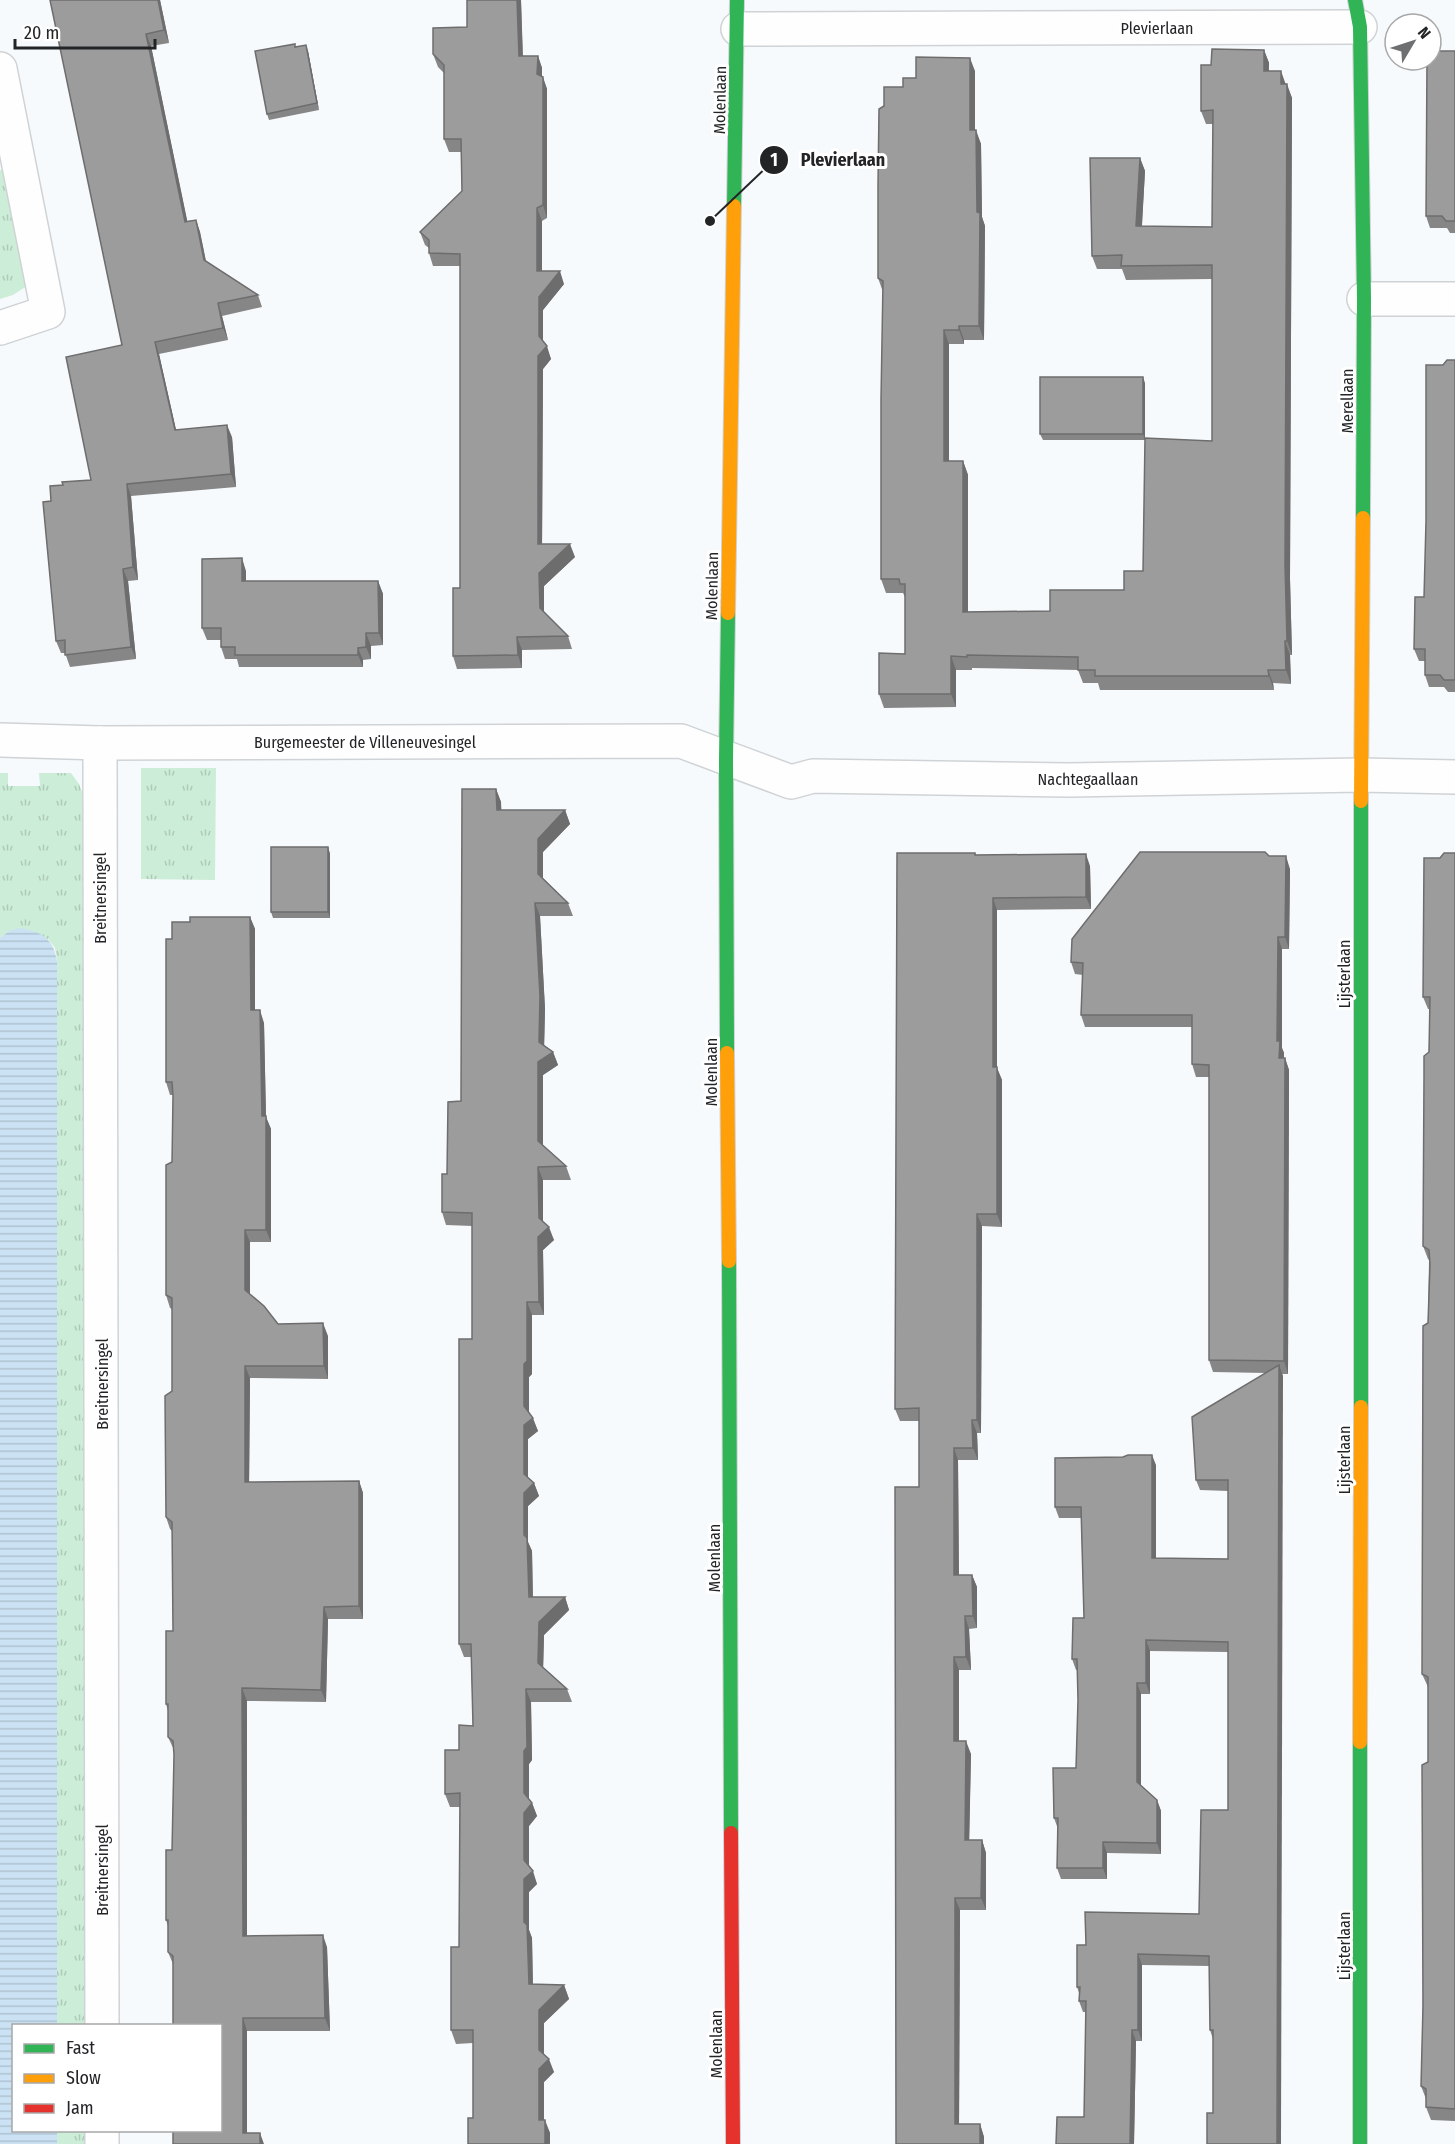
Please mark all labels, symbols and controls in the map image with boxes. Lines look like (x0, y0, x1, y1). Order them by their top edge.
scale bar (15, 12, 154, 50)
north arrow (1383, 12, 1443, 72)
street label: Plevierlaan (1120, 19, 1194, 38)
text: 20 m (24, 22, 59, 44)
text: N (1414, 23, 1435, 43)
street label: Molenlaan (710, 66, 730, 134)
callout: Plevierlaan (759, 142, 897, 178)
text: 1 (770, 149, 778, 171)
text: Plevierlaan (801, 149, 885, 171)
street label: Merellaan (1338, 369, 1357, 433)
street label: Molenlaan (702, 552, 722, 620)
street label: Burgemeester de Villeneuvesingel (254, 733, 476, 752)
street label: Nachtegaallaan (1038, 770, 1138, 789)
street label: Breitnersingel (91, 852, 110, 944)
street label: Lijsterlaan (1335, 940, 1354, 1008)
street label: Molenlaan (702, 1038, 721, 1106)
street label: Breitnersingel (93, 1338, 112, 1430)
street label: Lijsterlaan (1335, 1426, 1354, 1494)
street label: Molenlaan (705, 1524, 724, 1592)
street label: Breitnersingel (93, 1824, 112, 1916)
street label: Lijsterlaan (1335, 1912, 1354, 1980)
street label: Molenlaan (707, 2010, 726, 2078)
legend (12, 2024, 222, 2132)
text: Fast (66, 2037, 95, 2059)
text: Slow (66, 2067, 101, 2089)
text: Jam (66, 2097, 94, 2119)

